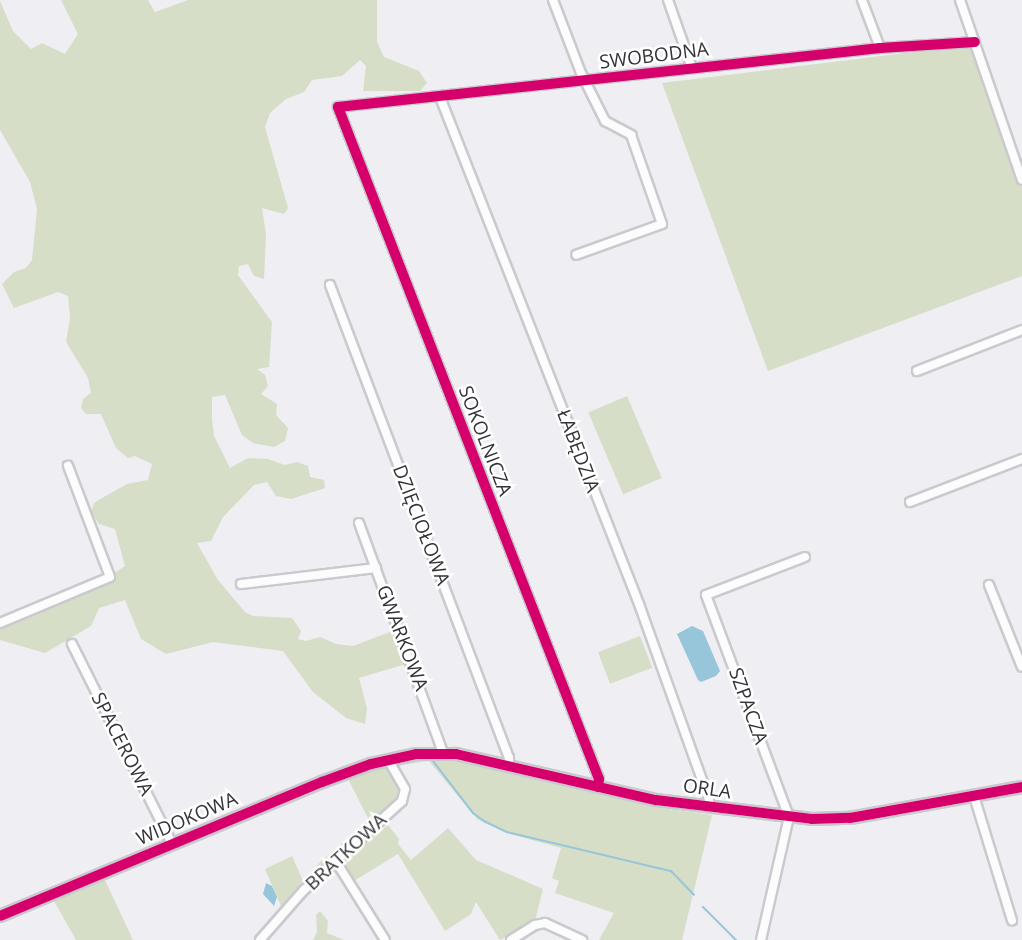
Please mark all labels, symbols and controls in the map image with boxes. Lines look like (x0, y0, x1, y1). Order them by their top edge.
street label: SWOBODNA (598, 38, 710, 74)
street label: SOKOLNICZA (454, 383, 516, 499)
street label: ŁABĘDZIA (552, 406, 604, 496)
street label: DZIĘCIOŁOWA (388, 462, 454, 588)
street label: GWARKOWA (371, 582, 433, 694)
street label: SZPACZA (724, 665, 772, 747)
street label: SPACEROWA (86, 689, 158, 799)
street label: ORLA (681, 774, 733, 804)
street label: WIDOKOWA (133, 788, 241, 850)
street label: BRATKOWA (301, 809, 391, 895)

